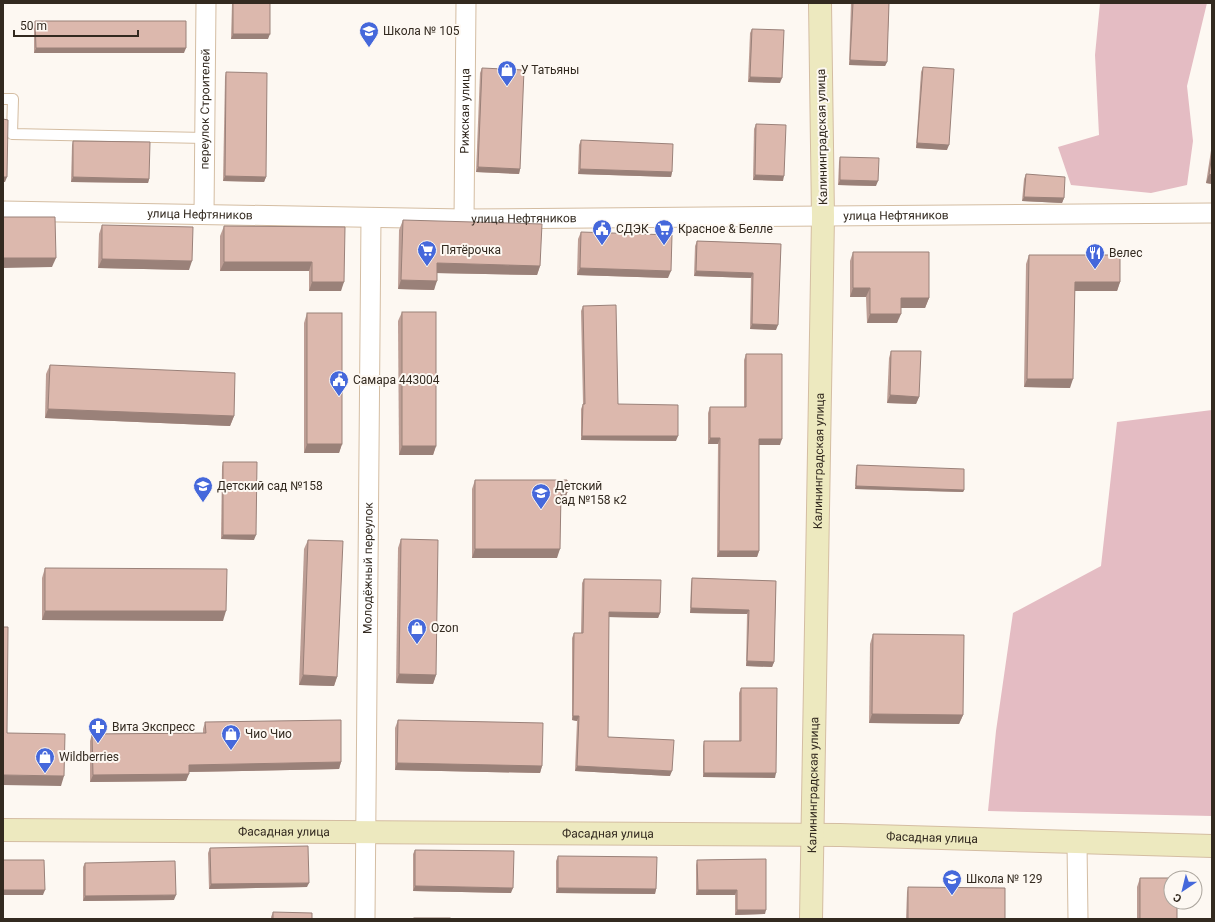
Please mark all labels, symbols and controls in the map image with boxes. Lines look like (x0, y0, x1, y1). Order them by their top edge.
scale bar (14, 12, 138, 38)
text: 50 m (20, 19, 47, 33)
school or university icon: Школа № 105 (358, 20, 380, 48)
place label: Школа № 105 (383, 24, 460, 38)
street label: переулок Строителей (197, 48, 213, 170)
shop icon: У Татьяны (496, 59, 518, 87)
place label: У Татьяны (521, 63, 579, 77)
street label: Рижская улица (458, 68, 472, 154)
street label: Калининградская улица (814, 69, 830, 205)
street label: улица Нефтяников (147, 207, 253, 222)
street label: улица Нефтяников (843, 208, 949, 223)
street label: улица Нефтяников (471, 211, 577, 226)
public building icon: СДЭК (591, 218, 613, 246)
supermarket icon: Красное & Белле (653, 218, 675, 246)
place label: СДЭК (616, 222, 649, 236)
place label: Красное & Белле (678, 222, 773, 236)
supermarket icon: Пятёрочка (416, 239, 438, 267)
restaurant icon: Велес (1084, 242, 1106, 270)
place label: Пятёрочка (441, 243, 501, 257)
place label: Велес (1109, 246, 1142, 260)
public building icon: Самара 443004 (328, 369, 350, 397)
place label: Самара 443004 (353, 373, 440, 387)
street label: Калининградская улица (811, 393, 827, 529)
school or university icon: Детский сад №158 (192, 475, 214, 503)
place label: Детский сад №158 (217, 479, 323, 493)
place label: Детский сад №158 к2 (555, 479, 627, 507)
school or university icon: Детский сад №158 к2 (530, 482, 552, 510)
street label: Молодёжный переулок (360, 502, 376, 634)
shop icon: Ozon (406, 617, 428, 645)
place label: Ozon (431, 621, 459, 635)
pharmacy icon: Вита Экспресс (87, 716, 109, 744)
street label: Калининградская улица (805, 717, 821, 853)
place label: Вита Экспресс (112, 720, 195, 734)
shop icon: Чио Чио (220, 723, 242, 751)
place label: Чио Чио (245, 727, 292, 741)
shop icon: Wildberries (34, 746, 56, 774)
place label: Wildberries (59, 750, 119, 764)
street label: Фасадная улица (238, 824, 330, 839)
street label: Фасадная улица (562, 826, 654, 841)
street label: Фасадная улица (886, 829, 978, 846)
school or university icon: Школа № 129 (941, 868, 963, 896)
north arrow (1163, 870, 1203, 910)
place label: Школа № 129 (966, 872, 1042, 886)
text: С (1171, 890, 1184, 905)

